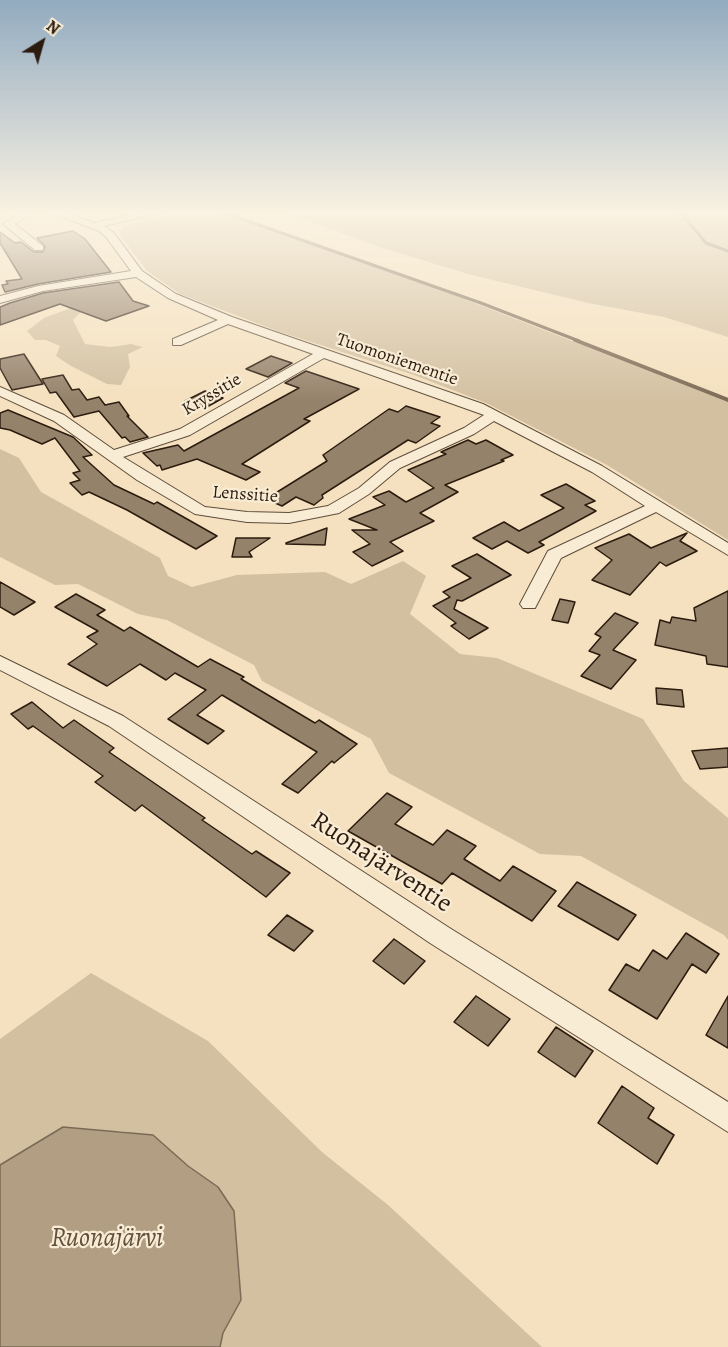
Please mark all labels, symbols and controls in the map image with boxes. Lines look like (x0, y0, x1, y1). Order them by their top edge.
north arrow (12, 12, 72, 72)
text: N (42, 15, 64, 40)
street label: Tuomoniementie (333, 329, 461, 391)
street label: Kryssitie (179, 369, 245, 421)
street label: Lenssitie (211, 482, 279, 508)
street label: Ruonajärventie (305, 806, 457, 920)
water label: Ruonajärvi (51, 1223, 163, 1255)

